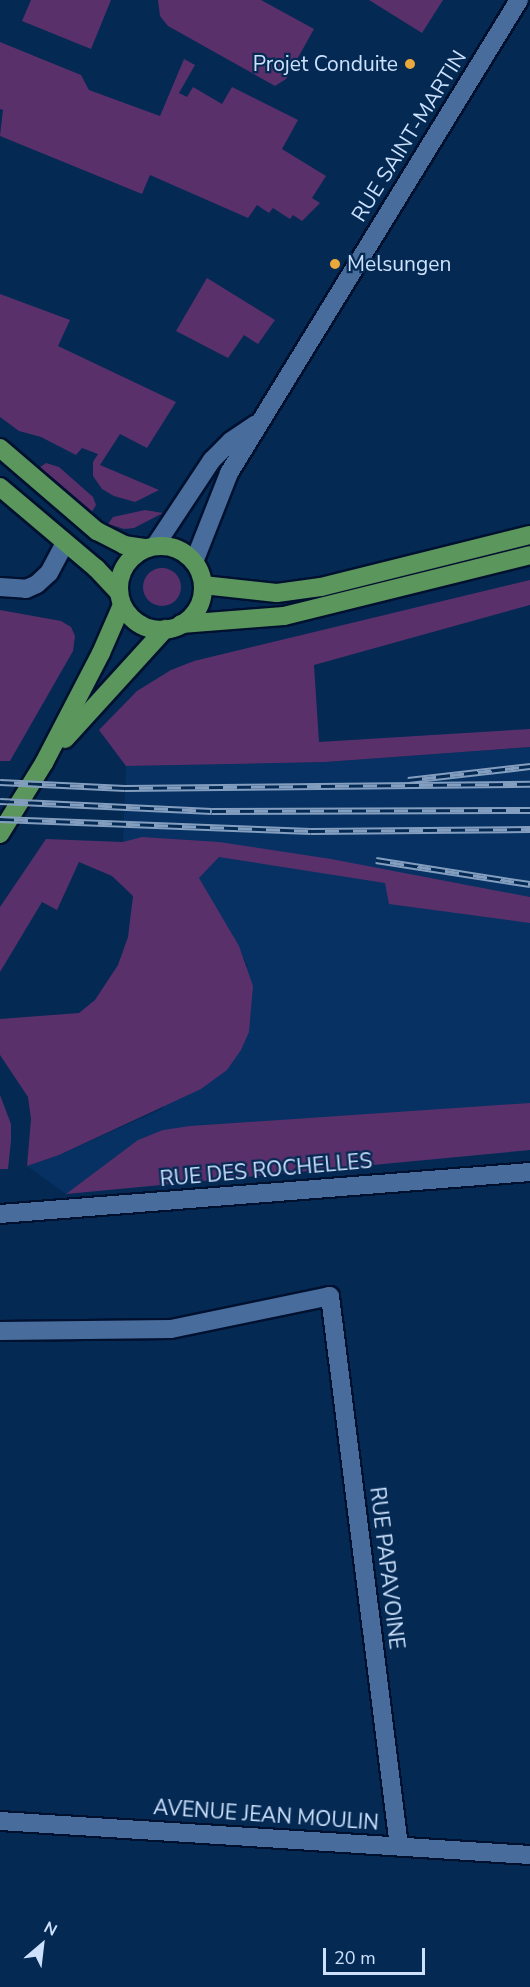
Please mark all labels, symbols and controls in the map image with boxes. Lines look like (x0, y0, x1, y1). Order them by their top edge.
street label: RUE SAINT-MARTIN (346, 46, 472, 226)
place label: Projet Conduite (253, 51, 398, 77)
marker: Projet Conduite (403, 57, 417, 71)
place label: Melsungen (347, 251, 451, 277)
marker: Melsungen (328, 257, 342, 271)
street label: RUE DES ROCHELLES (159, 1148, 373, 1192)
street label: RUE PAPAVOINE (365, 1485, 409, 1651)
street label: AVENUE JEAN MOULIN (152, 1795, 380, 1835)
north arrow (12, 1915, 72, 1975)
text: N (40, 1917, 61, 1942)
scale bar (326, 1936, 428, 1974)
text: 20 m (334, 1946, 376, 1970)

